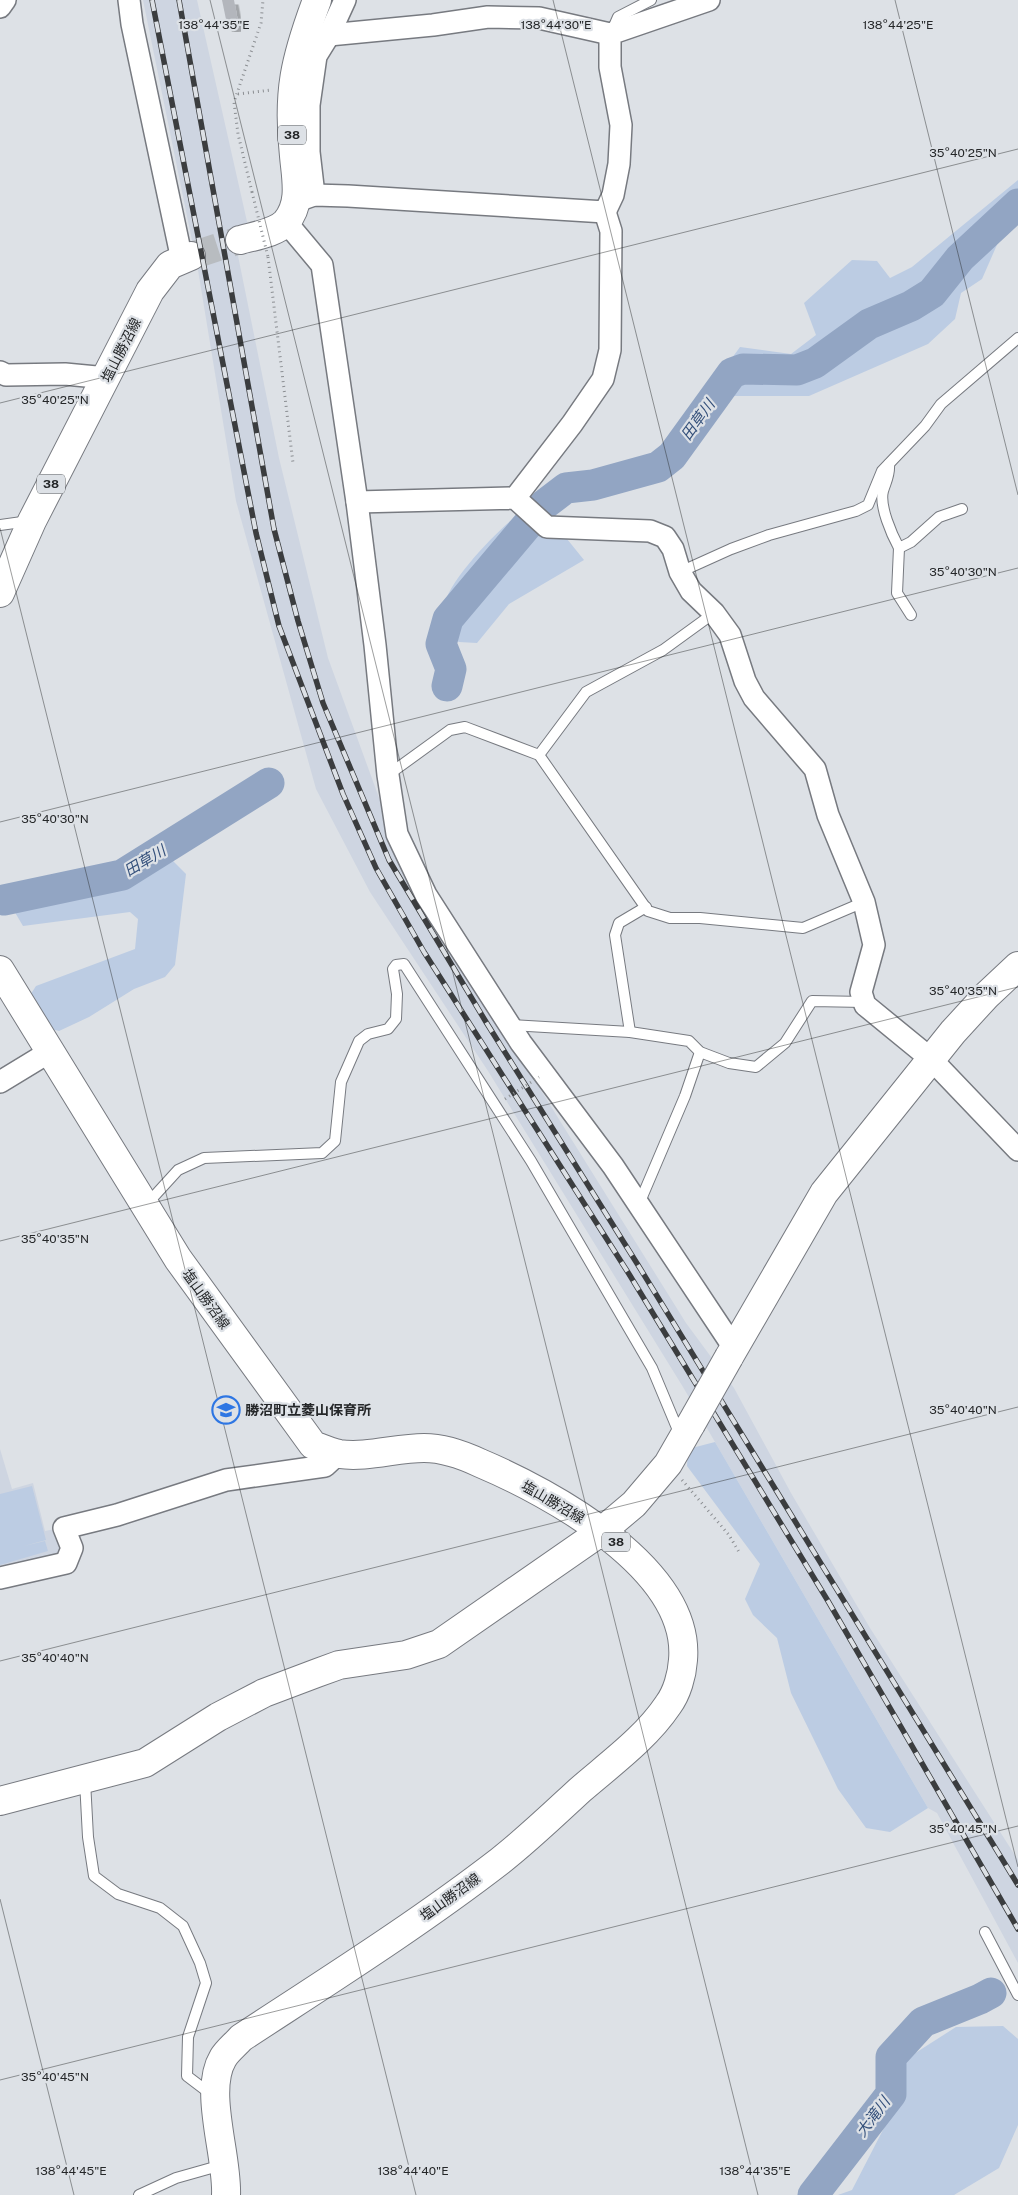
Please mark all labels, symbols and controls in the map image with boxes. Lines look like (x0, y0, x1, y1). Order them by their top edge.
text: 138°44'35"E (178, 18, 250, 32)
text: 138°44'30"E (520, 18, 592, 32)
text: 138°44'25"E (862, 18, 934, 32)
road number: 38 (278, 126, 306, 144)
text: 35°40'25"N (929, 146, 997, 160)
street label: 塩山勝沼線 (98, 315, 144, 385)
text: 35°40'25"N (21, 393, 89, 407)
water label: 田草川 (677, 395, 719, 443)
road number: 38 (37, 474, 65, 494)
text: 35°40'30"N (929, 565, 997, 579)
text: 35°40'30"N (21, 812, 89, 826)
water label: 田草川 (121, 841, 170, 879)
text: 35°40'35"N (929, 984, 997, 998)
text: 35°40'35"N (21, 1232, 89, 1246)
street label: 塩山勝沼線 (179, 1266, 233, 1332)
school or university icon: 勝沼町立菱山保育所 (211, 1395, 241, 1425)
place label: 勝沼町立菱山保育所 (245, 1402, 371, 1418)
text: 35°40'40"N (929, 1403, 997, 1417)
street label: 塩山勝沼線 (519, 1478, 587, 1526)
road number: 38 (602, 1532, 630, 1551)
text: 35°40'40"N (21, 1651, 89, 1665)
text: 35°40'45"N (929, 1822, 997, 1836)
street label: 塩山勝沼線 (417, 1870, 483, 1924)
text: 35°40'45"N (21, 2070, 89, 2084)
water label: 大滝川 (852, 2092, 894, 2140)
text: 138°44'45"E (35, 2164, 107, 2178)
text: 138°44'40"E (377, 2164, 449, 2178)
text: 138°44'35"E (719, 2164, 791, 2178)

